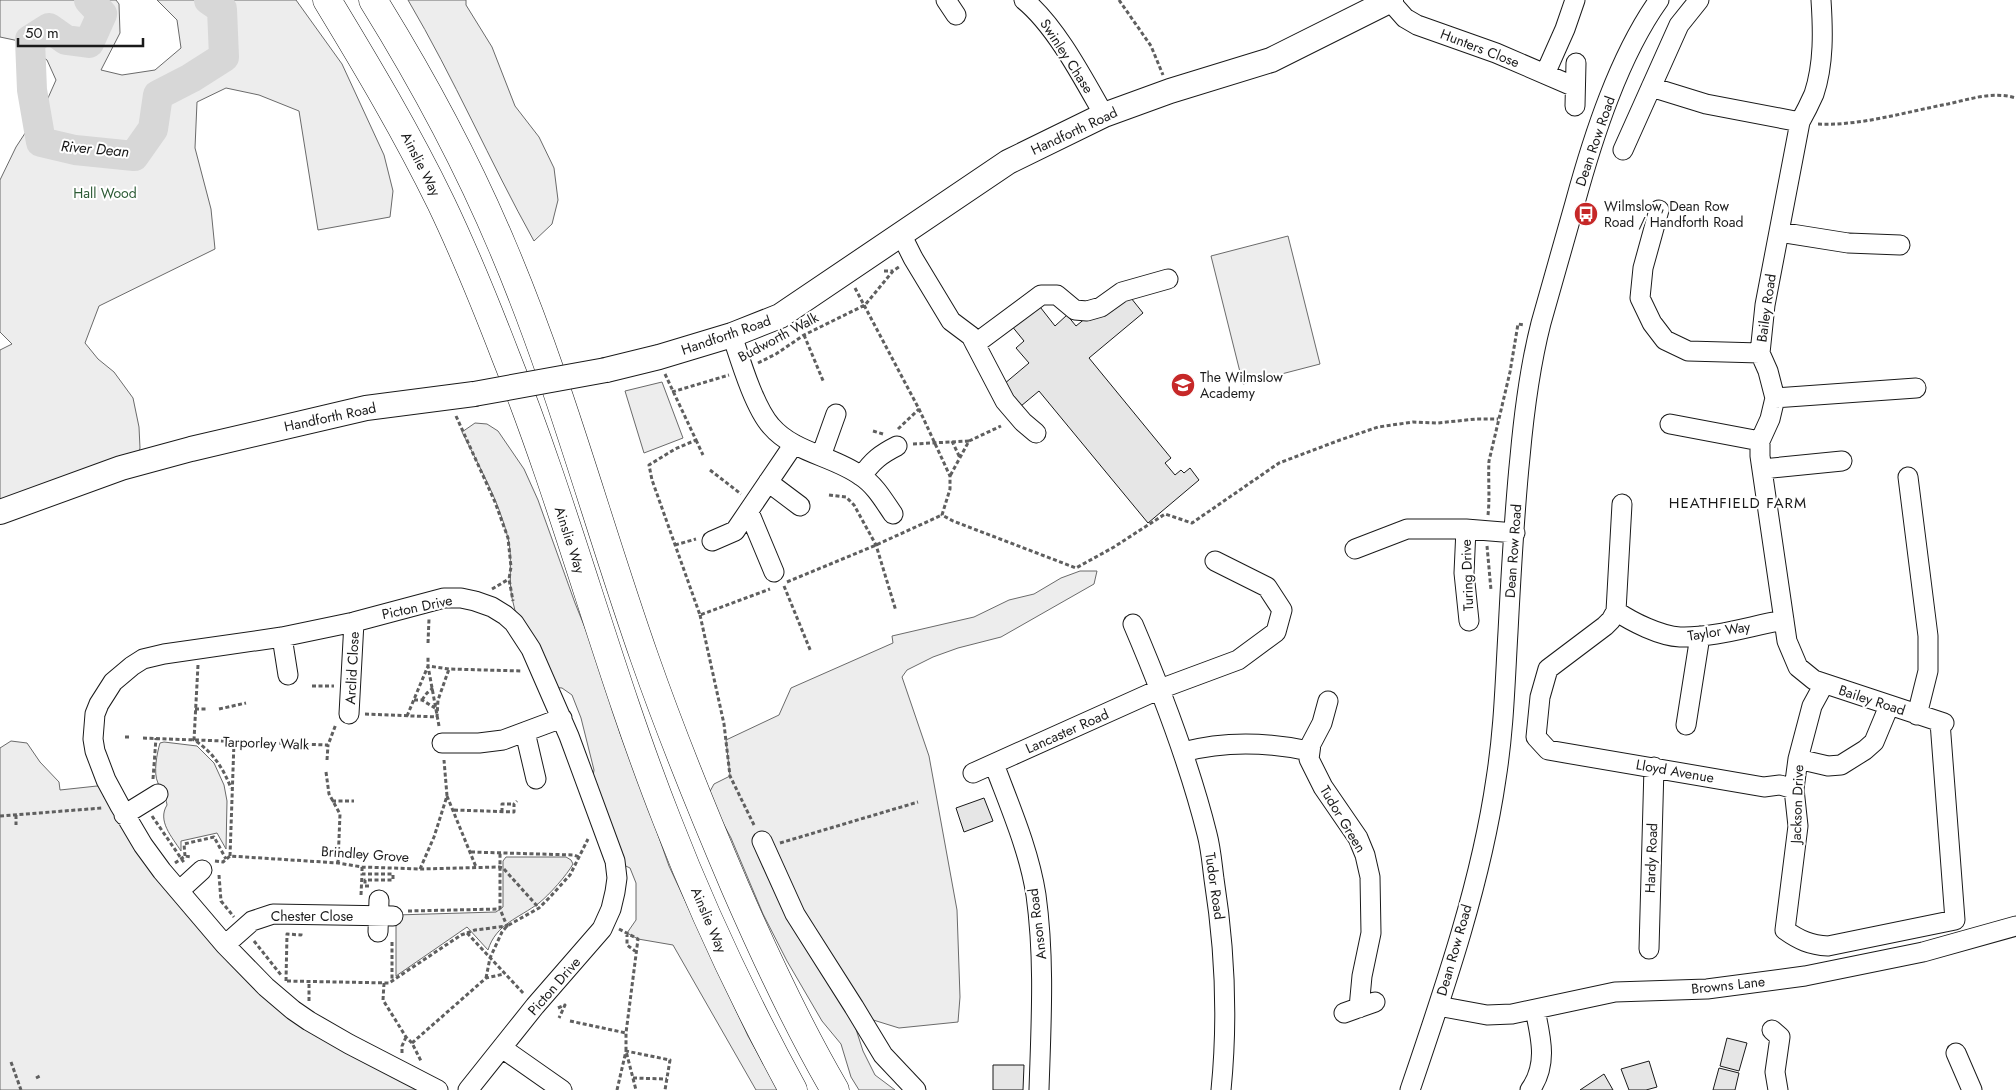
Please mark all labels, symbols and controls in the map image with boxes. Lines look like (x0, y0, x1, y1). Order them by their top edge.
scale bar (18, 15, 142, 47)
street label: Swinley Chase (1035, 15, 1099, 97)
text: 50 m (25, 22, 59, 44)
street label: Hunters Close (1438, 24, 1522, 72)
street label: Dean Row Road (1570, 93, 1620, 189)
street label: Handforth Road (1027, 102, 1121, 160)
street label: Ainslie Way (396, 129, 446, 200)
water label: River Dean (60, 135, 130, 163)
park label: Hall Wood (73, 183, 137, 203)
place label: Wilmslow, Dean Row Road / Handforth Road (1604, 196, 1743, 232)
bus stop icon: Wilmslow, Dean Row Road / Handforth Road (1573, 201, 1599, 227)
street label: Bailey Road (1751, 272, 1781, 344)
street label: Budworth Walk (734, 307, 822, 367)
street label: Handforth Road (678, 310, 774, 360)
place label: The Wilmslow Academy (1200, 367, 1283, 403)
school or university icon: The Wilmslow Academy (1170, 372, 1196, 398)
street label: Handforth Road (282, 397, 378, 437)
district label: HEATHFIELD FARM (1669, 492, 1807, 514)
street label: Dean Row Road (1500, 503, 1526, 599)
street label: Ainslie Way (550, 504, 590, 577)
street label: Turing Drive (1456, 539, 1478, 611)
street label: Picton Drive (380, 590, 454, 624)
street label: Taylor Way (1686, 616, 1753, 646)
street label: Arclid Close (340, 631, 364, 705)
street label: Bailey Road (1836, 680, 1908, 720)
street label: Lancaster Road (1022, 704, 1112, 758)
street label: Tarporley Walk (223, 732, 310, 755)
street label: Lloyd Avenue (1634, 754, 1716, 788)
street label: Jackson Drive (1786, 764, 1808, 846)
street label: Tudor Green (1315, 782, 1371, 856)
street label: Hardy Road (1640, 823, 1662, 893)
street label: Brindley Grove (320, 841, 410, 867)
street label: Tudor Road (1200, 851, 1230, 921)
street label: Ainslie Way (686, 884, 732, 957)
street label: Anson Road (1023, 887, 1051, 961)
street label: Dean Row Road (1431, 902, 1477, 998)
street label: Chester Close (271, 906, 353, 926)
street label: Picton Drive (523, 952, 585, 1020)
street label: Browns Lane (1690, 971, 1766, 999)

